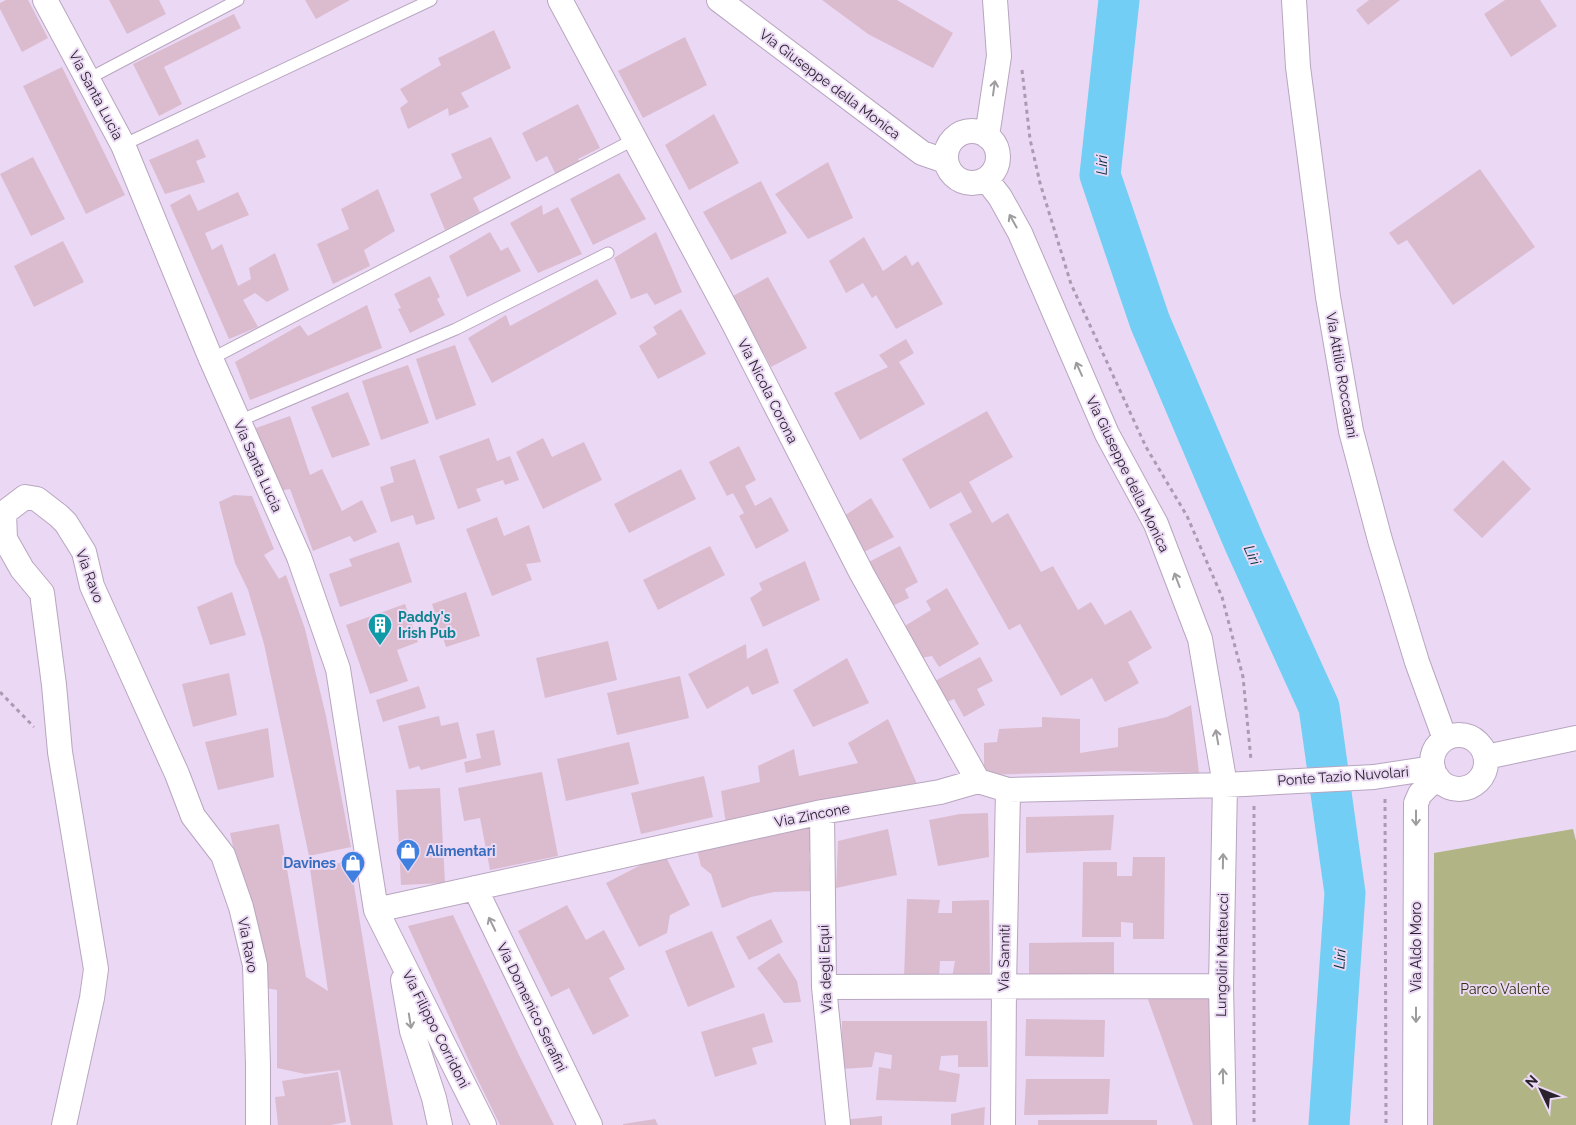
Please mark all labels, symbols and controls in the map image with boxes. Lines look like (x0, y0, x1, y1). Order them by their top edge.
street label: Via Giuseppe della Monica (757, 26, 903, 142)
street label: Via Santa Lucia (66, 48, 126, 142)
one-way arrow (989, 80, 999, 96)
water label: Liri (1093, 154, 1111, 175)
one-way arrow (1008, 214, 1017, 229)
street label: Via Attilio Roccatani (1323, 311, 1361, 439)
street label: Via Nicola Corona (735, 336, 801, 446)
one-way arrow (1074, 362, 1084, 377)
street label: Via Giuseppe della Monica (1083, 393, 1173, 555)
street label: Via Santa Lucia (231, 418, 285, 514)
water label: Liri (1240, 542, 1265, 568)
street label: Via Ravo (73, 547, 107, 605)
one-way arrow (1172, 572, 1181, 587)
place label: Paddy's Irish Pub (398, 609, 456, 641)
building icon: Paddy's Irish Pub (367, 612, 393, 646)
one-way arrow (1212, 729, 1222, 745)
street label: Ponte Tazio Nuvolari (1277, 763, 1409, 789)
street label: Via Zincone (773, 800, 851, 830)
one-way arrow (1411, 809, 1421, 825)
shop icon: Alimentari (395, 838, 421, 872)
place label: Alimentari (426, 843, 496, 859)
shop icon: Davines (340, 850, 366, 884)
one-way arrow (1219, 854, 1228, 870)
place label: Davines (283, 855, 336, 871)
street label: Lungoliri Matteucci (1213, 893, 1231, 1017)
street label: Via Aldo Moro (1408, 902, 1424, 992)
street label: Via Ravo (235, 916, 261, 974)
one-way arrow (487, 916, 497, 931)
street label: Via Sanniti (995, 924, 1013, 992)
street label: Via degli Equi (815, 925, 835, 1013)
street label: Via Domenico Serafini (494, 940, 570, 1074)
water label: Liri (1330, 948, 1350, 970)
street label: Via Filippo Corridoni (399, 967, 473, 1091)
park label: Parco Valente (1460, 981, 1550, 997)
one-way arrow (1411, 1006, 1421, 1023)
one-way arrow (406, 1013, 416, 1029)
north arrow (1516, 1065, 1566, 1115)
one-way arrow (1218, 1069, 1228, 1085)
text: N (1522, 1072, 1541, 1090)

